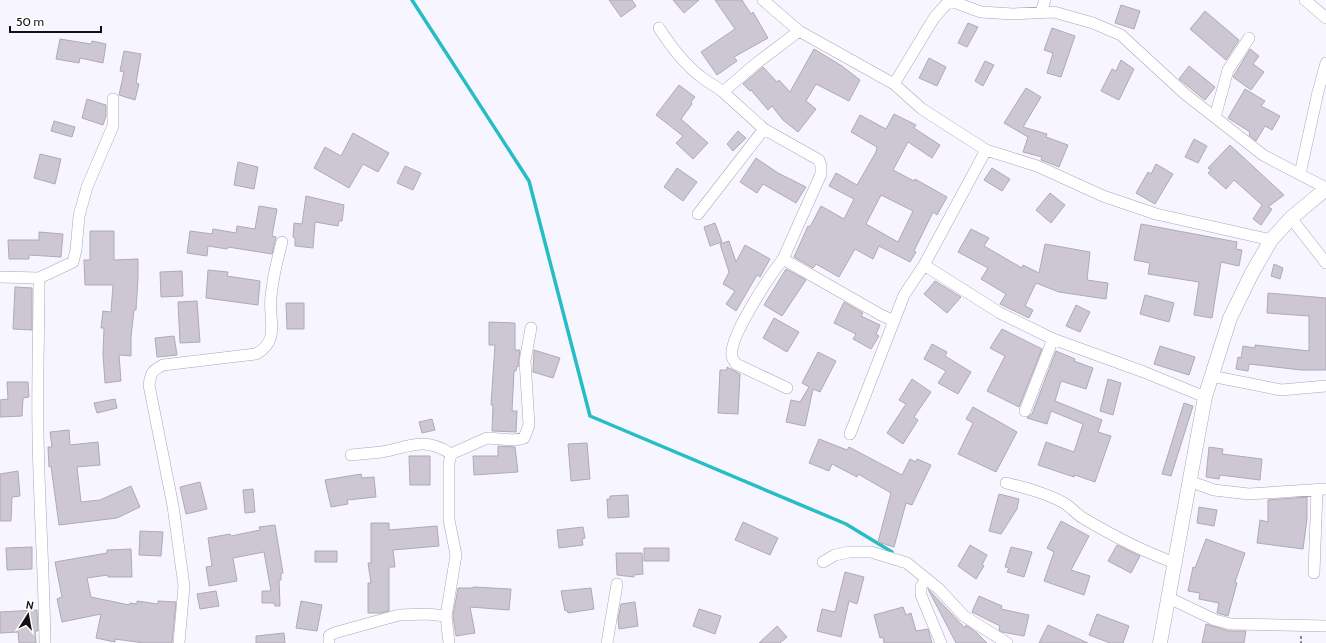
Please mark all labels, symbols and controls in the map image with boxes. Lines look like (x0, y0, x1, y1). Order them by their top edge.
scale bar (10, 8, 101, 34)
text: 50 m (16, 14, 44, 29)
north arrow (8, 595, 48, 635)
text: N (25, 598, 35, 613)

